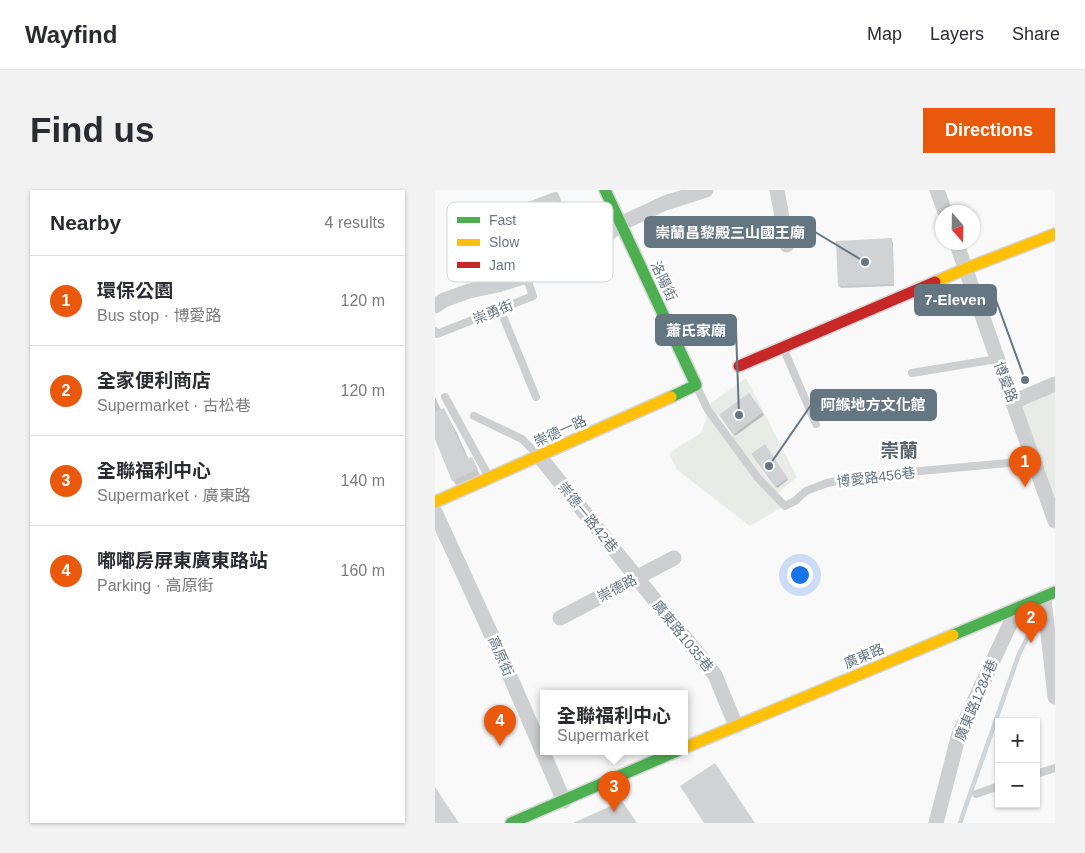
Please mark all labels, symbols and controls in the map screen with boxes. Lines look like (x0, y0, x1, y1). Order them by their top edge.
text: Wayfind (25, 21, 117, 48)
text: Map (867, 24, 902, 44)
text: Layers (930, 24, 984, 44)
text: Share (1012, 24, 1060, 44)
button: Directions (923, 108, 1055, 153)
text: Find us (30, 110, 154, 149)
legend (447, 202, 613, 282)
north arrow (935, 205, 980, 250)
text: Nearby (50, 211, 121, 234)
text: Fast (489, 212, 516, 228)
text: 4 results (325, 214, 385, 231)
callout: 崇蘭昌黎殿三山國王廟 (645, 217, 815, 247)
text: 崇蘭昌黎殿三山國王廟 (655, 224, 805, 241)
text: Slow (489, 234, 520, 250)
text: Jam (489, 257, 515, 273)
street label: 洛陽街 (648, 259, 680, 303)
text: 環保公園 (97, 280, 173, 301)
callout: 7-Eleven (915, 285, 996, 315)
text: 7-Eleven (924, 291, 986, 308)
text: 1 (62, 292, 70, 309)
text: 120 m (341, 292, 385, 309)
street label: 崇勇街 (471, 297, 515, 327)
text: Bus stop · 博愛路 (97, 307, 221, 324)
callout: 蕭氏家廟 (656, 315, 736, 345)
text: 蕭氏家廟 (666, 322, 726, 339)
street label: 博愛路 (991, 360, 1021, 404)
text: 全家便利商店 (97, 370, 211, 391)
text: 2 (62, 382, 70, 399)
text: 120 m (341, 382, 385, 399)
callout: 阿緱地方文化館 (811, 390, 936, 420)
text: 阿緱地方文化館 (820, 396, 926, 413)
text: Supermarket · 古松巷 (97, 397, 251, 414)
street label: 崇德一路 (531, 412, 589, 450)
district label: 崇蘭 (880, 440, 918, 461)
pin: 1 (1009, 446, 1041, 487)
text: 全聯福利中心 (97, 460, 211, 481)
street label: 博愛路456巷 (836, 464, 916, 490)
text: 3 (62, 472, 70, 489)
text: 140 m (341, 472, 385, 489)
street label: 崇德一路42巷 (555, 479, 621, 555)
text: Supermarket · 廣東路 (97, 487, 251, 504)
text: 嘟嘟房屏東廣東路站 (97, 550, 268, 571)
text: 4 (62, 562, 70, 579)
text: 160 m (341, 562, 385, 579)
your location (787, 562, 813, 588)
street label: 崇德路 (595, 571, 639, 605)
text: Parking · 高原街 (97, 577, 213, 594)
street label: 廣東路1035巷 (649, 597, 717, 675)
pin: 2 (1015, 602, 1047, 643)
street label: 高原街 (485, 634, 517, 678)
street label: 廣東路 (842, 640, 886, 672)
street label: 廣東路1284巷 (952, 657, 1000, 743)
popup (540, 690, 688, 755)
pin: 4 (484, 705, 516, 746)
text: 全聯福利中心 (557, 705, 671, 726)
map controls (995, 718, 1040, 808)
button: + (995, 718, 1040, 763)
text: Supermarket (557, 727, 649, 744)
button: − (995, 763, 1040, 808)
pin: 3 (598, 771, 630, 812)

